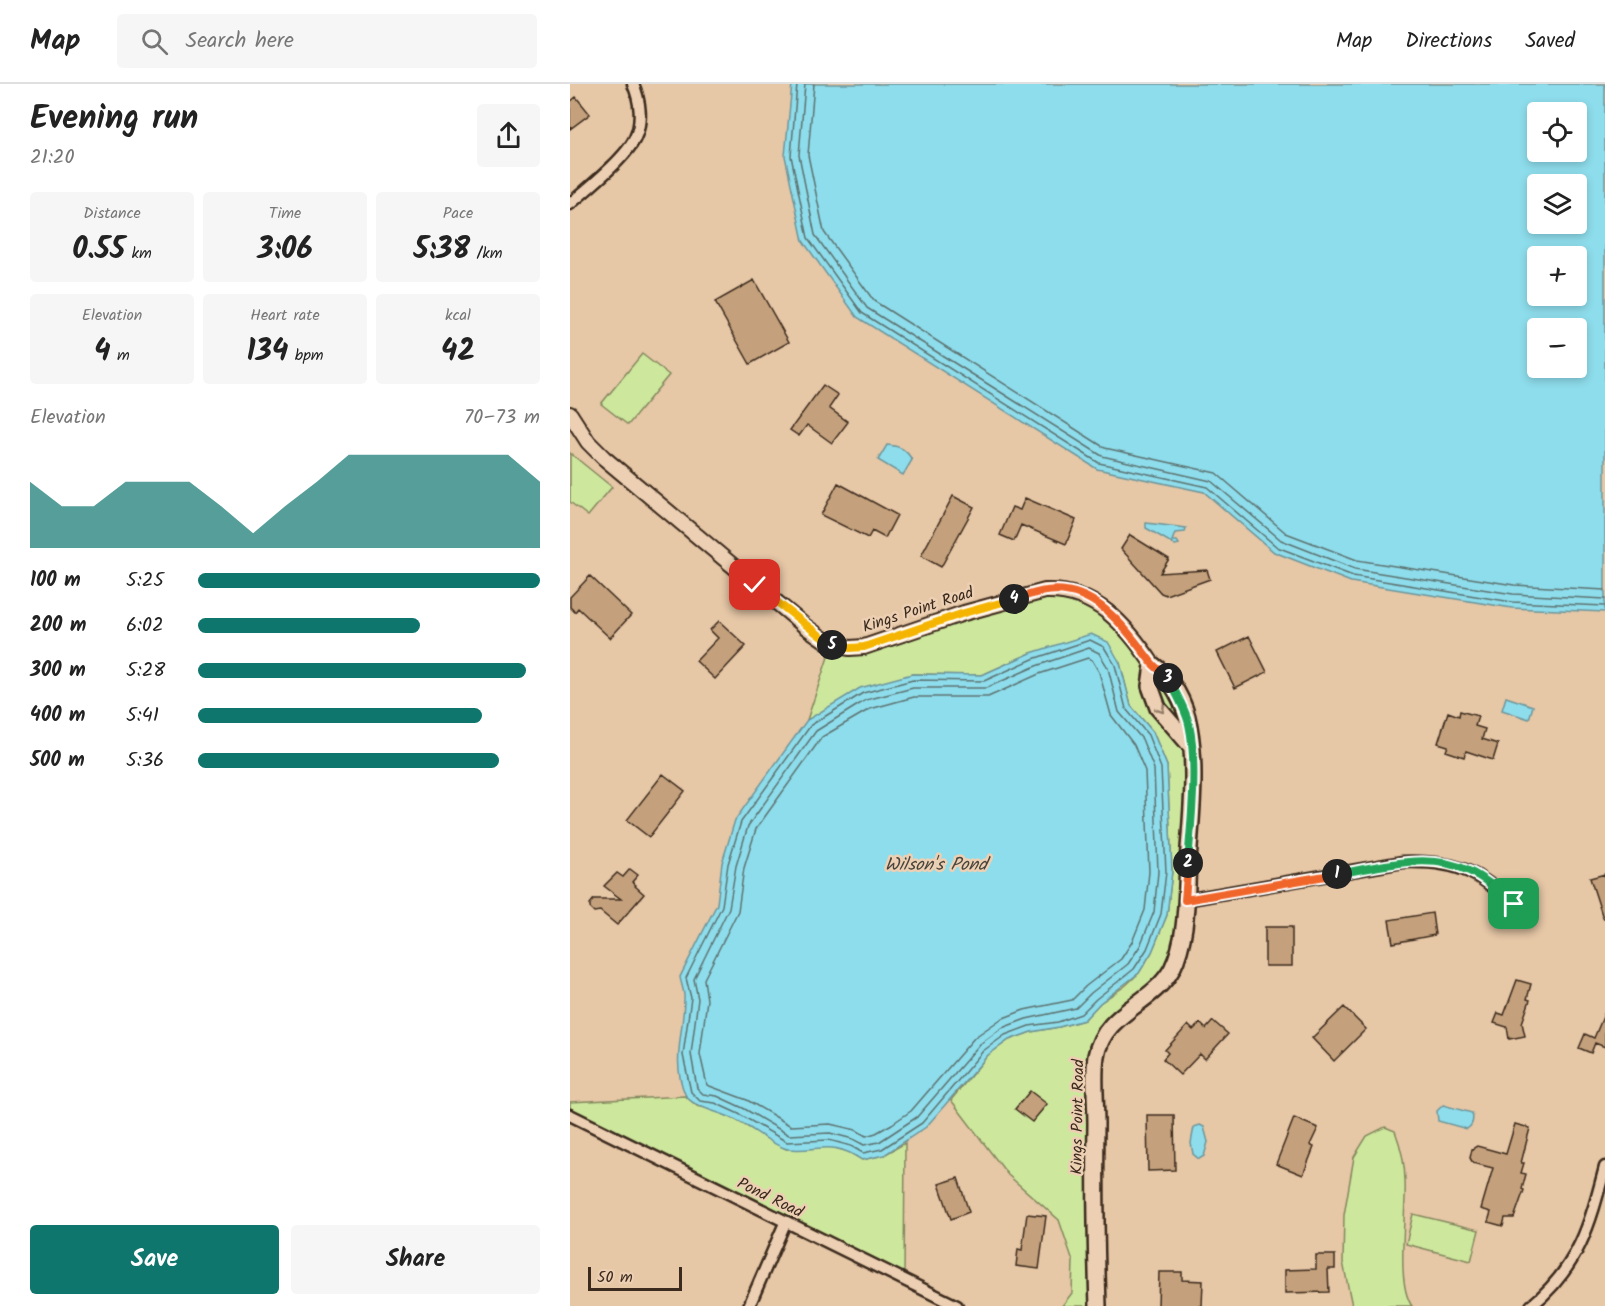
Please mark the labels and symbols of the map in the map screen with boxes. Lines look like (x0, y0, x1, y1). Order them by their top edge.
pin (729, 559, 780, 610)
street label: Kings Point Road (859, 580, 978, 640)
pin: 4 (999, 584, 1029, 614)
pin: 5 (817, 630, 847, 660)
pin: 3 (1153, 663, 1183, 693)
one-way arrow (1154, 702, 1165, 713)
pin: 2 (1173, 848, 1203, 878)
water label: Wilson's Pond (885, 851, 991, 880)
pin: 1 (1322, 859, 1352, 889)
pin (1488, 878, 1539, 929)
street label: Kings Point Road (1064, 1058, 1092, 1175)
street label: Pond Road (733, 1171, 808, 1225)
scale bar (588, 1264, 682, 1292)

